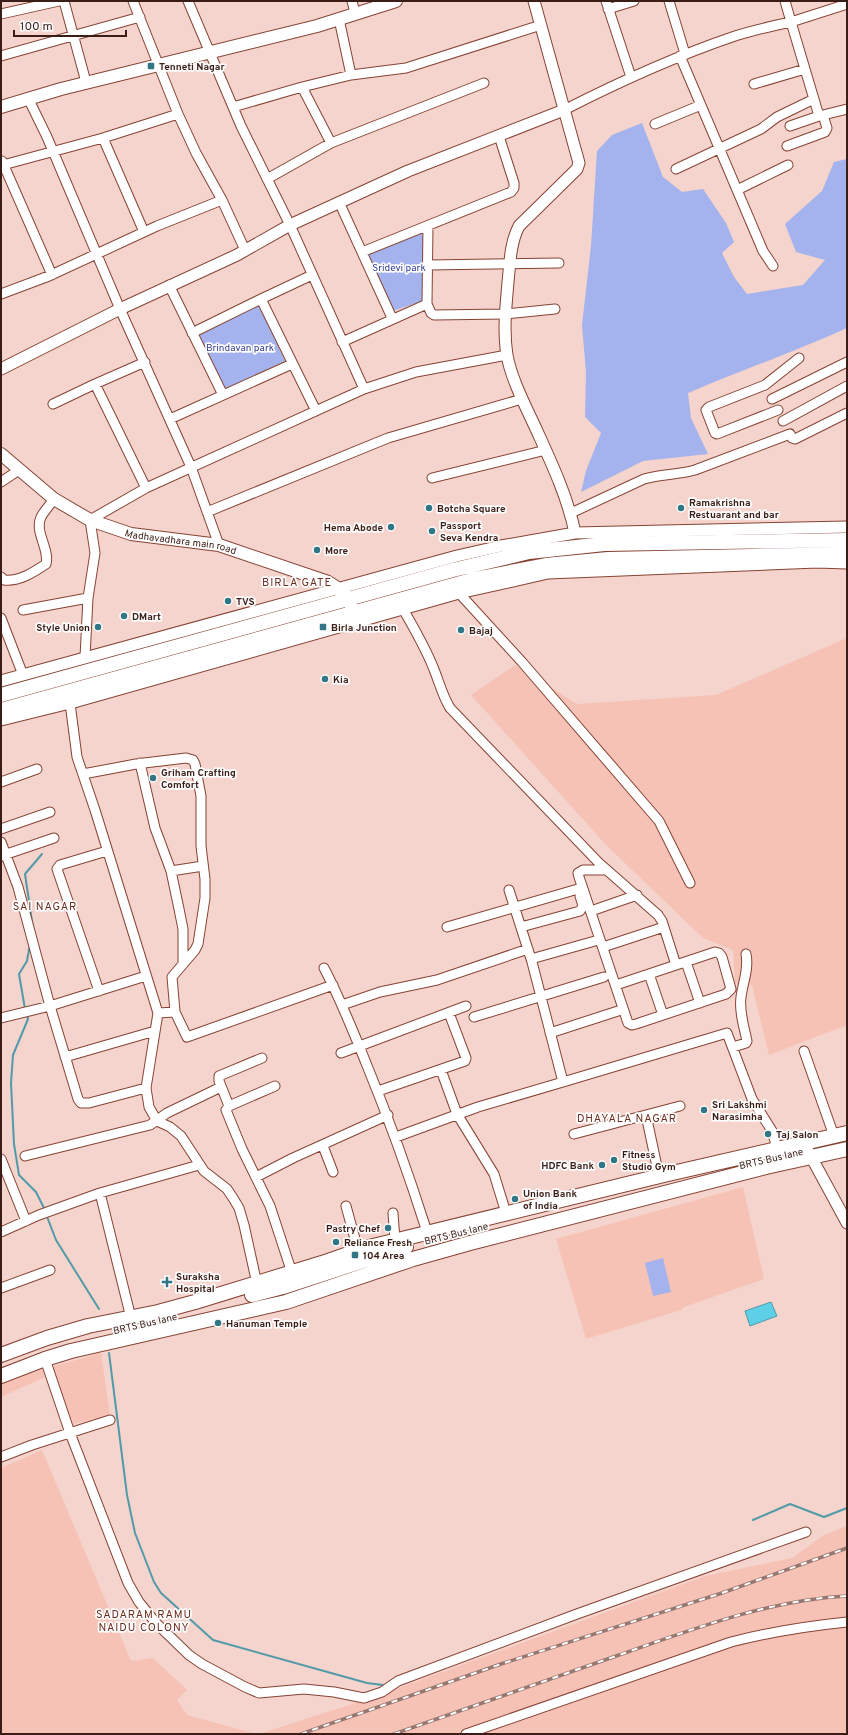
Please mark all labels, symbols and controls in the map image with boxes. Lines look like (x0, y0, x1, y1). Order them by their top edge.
scale bar (14, 12, 126, 38)
text: 100 m (20, 19, 53, 35)
marker: Tenneti Nagar (146, 61, 156, 71)
place label: Tenneti Nagar (159, 61, 226, 74)
park label: Sridevi park (372, 262, 426, 275)
park label: Brindavan park (206, 342, 274, 355)
place label: Ramakrishna Restuarant and bar (689, 497, 780, 522)
marker: Botcha Square (424, 503, 434, 513)
place label: Botcha Square (437, 503, 506, 516)
marker: Ramakrishna Restuarant and bar (676, 503, 686, 513)
place label: Passport Seva Kendra (440, 520, 498, 545)
place label: Hema Abode (324, 522, 383, 535)
marker: Hema Abode (386, 522, 396, 532)
marker: Passport Seva Kendra (427, 526, 437, 536)
street label: Madhavadhara main road (123, 527, 238, 558)
marker: More (312, 545, 322, 555)
place label: More (325, 545, 349, 558)
district label: BIRLA GATE (262, 576, 332, 590)
marker: TVS (223, 596, 233, 606)
place label: TVS (236, 596, 255, 609)
marker: DMart (119, 611, 129, 621)
place label: DMart (132, 611, 161, 624)
place label: Style Union (36, 622, 90, 635)
marker: Style Union (93, 622, 103, 632)
marker: Birla Junction (318, 622, 328, 632)
place label: Birla Junction (331, 622, 397, 635)
marker: Bajaj (456, 625, 466, 635)
place label: Bajaj (469, 625, 493, 638)
marker: Kia (320, 674, 330, 684)
place label: Kia (333, 674, 348, 687)
place label: Griham Crafting Comfort (161, 767, 236, 792)
marker: Griham Crafting Comfort (148, 773, 158, 783)
district label: SAI NAGAR (13, 900, 77, 914)
place label: Sri Lakshmi Narasimha (712, 1099, 767, 1124)
marker: Sri Lakshmi Narasimha (699, 1105, 709, 1115)
district label: DHAYALA NAGAR (577, 1112, 677, 1126)
marker: Taj Salon (763, 1129, 773, 1139)
place label: Taj Salon (776, 1129, 818, 1142)
street label: BRTS Bus lane (738, 1146, 805, 1173)
place label: Fitness Studio Gym (622, 1149, 676, 1174)
marker: Fitness Studio Gym (609, 1155, 619, 1165)
place label: HDFC Bank (541, 1160, 594, 1173)
marker: HDFC Bank (597, 1160, 607, 1170)
place label: Union Bank of India (523, 1188, 577, 1213)
marker: Union Bank of India (510, 1194, 520, 1204)
street label: BRTS Bus lane (423, 1220, 490, 1249)
place label: Pastry Chef (326, 1223, 380, 1236)
marker: Pastry Chef (383, 1223, 393, 1233)
marker: Reliance Fresh (331, 1237, 341, 1247)
place label: Reliance Fresh (344, 1237, 412, 1250)
marker: 104 Area (350, 1250, 360, 1260)
place label: 104 Area (363, 1250, 404, 1263)
place label: Suraksha Hospital (176, 1271, 219, 1296)
marker: Suraksha Hospital (161, 1276, 173, 1288)
street label: BRTS Bus lane (112, 1311, 179, 1338)
marker: Hanuman Temple (213, 1318, 223, 1328)
place label: Hanuman Temple (226, 1318, 308, 1331)
district label: SADARAM RAMU NAIDU COLONY (96, 1608, 192, 1635)

